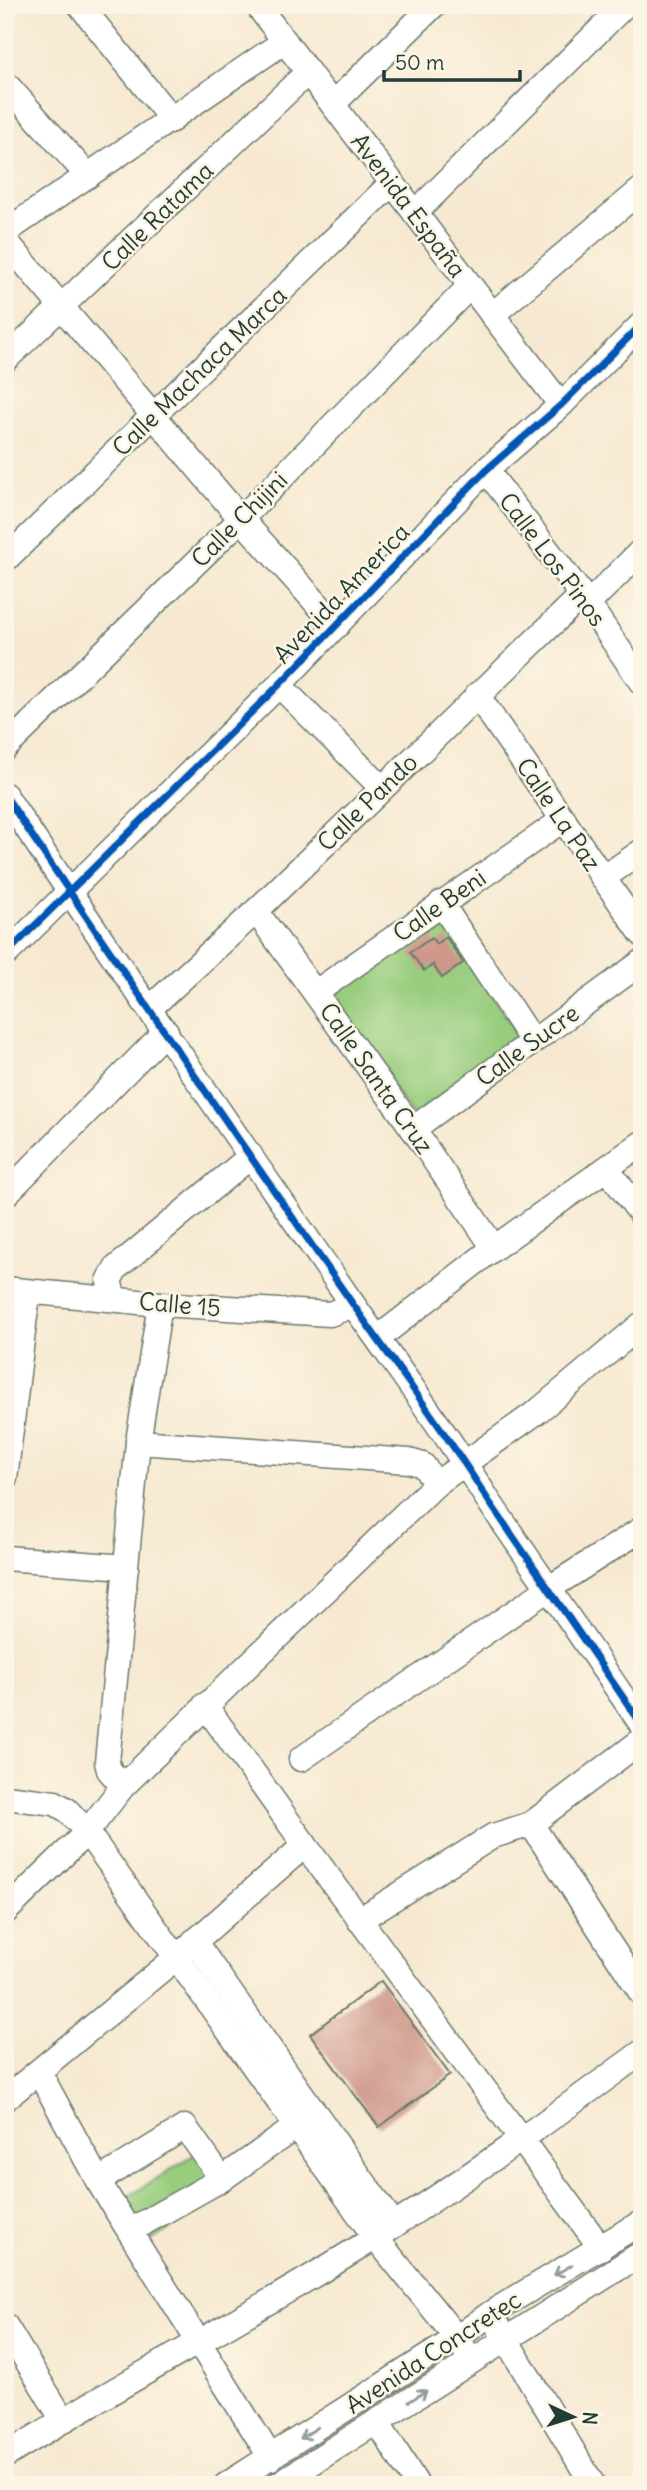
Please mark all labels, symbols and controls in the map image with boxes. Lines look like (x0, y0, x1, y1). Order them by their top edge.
scale bar (384, 38, 521, 82)
text: 50 m (395, 49, 444, 76)
street label: Avenida España (345, 127, 473, 283)
street label: Calle Ratama (95, 155, 219, 277)
street label: Calle Machaca Marca (106, 280, 292, 462)
street label: Calle Chijini (185, 465, 293, 573)
street label: Calle Los Pinos (493, 486, 613, 632)
street label: Avenida America (267, 517, 415, 669)
street label: Calle Pando (311, 747, 423, 857)
street label: Calle La Paz (510, 752, 608, 876)
street label: Calle Beni (387, 862, 491, 948)
street label: Calle Santa Cruz (314, 997, 440, 1159)
street label: Calle Sucre (470, 998, 584, 1092)
street label: Calle 15 (138, 1285, 222, 1323)
one-way arrow (553, 2264, 573, 2278)
street label: Avenida Concretec (340, 2284, 526, 2420)
north arrow (538, 2382, 608, 2452)
one-way arrow (407, 2388, 427, 2402)
text: N (578, 2411, 602, 2426)
one-way arrow (300, 2426, 320, 2440)

